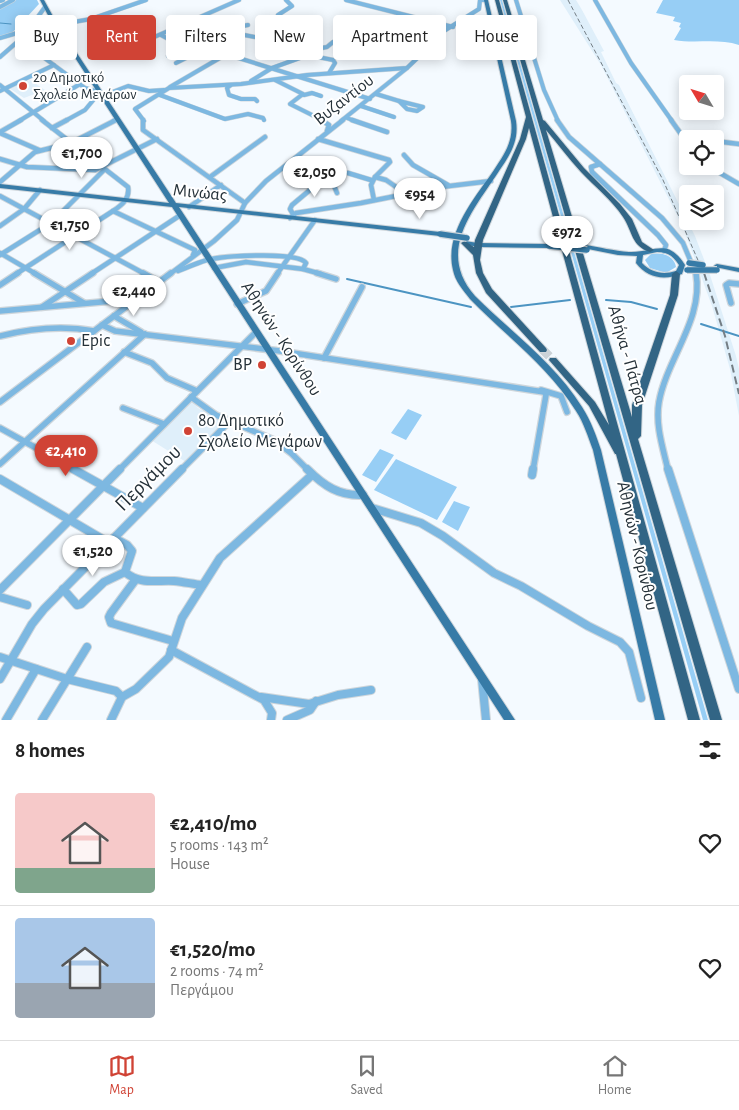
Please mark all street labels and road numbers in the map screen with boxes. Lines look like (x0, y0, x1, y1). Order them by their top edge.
street label: Βυζαντίου (310, 70, 377, 129)
street label: Μινώας (172, 181, 228, 205)
street label: Αθηνών - Κορίνθου (238, 278, 325, 399)
street label: Αθήνα - Πάτρα (604, 303, 650, 407)
street label: Περγάμου (111, 441, 185, 515)
street label: Αθηνών - Κορίνθου (613, 479, 662, 612)

